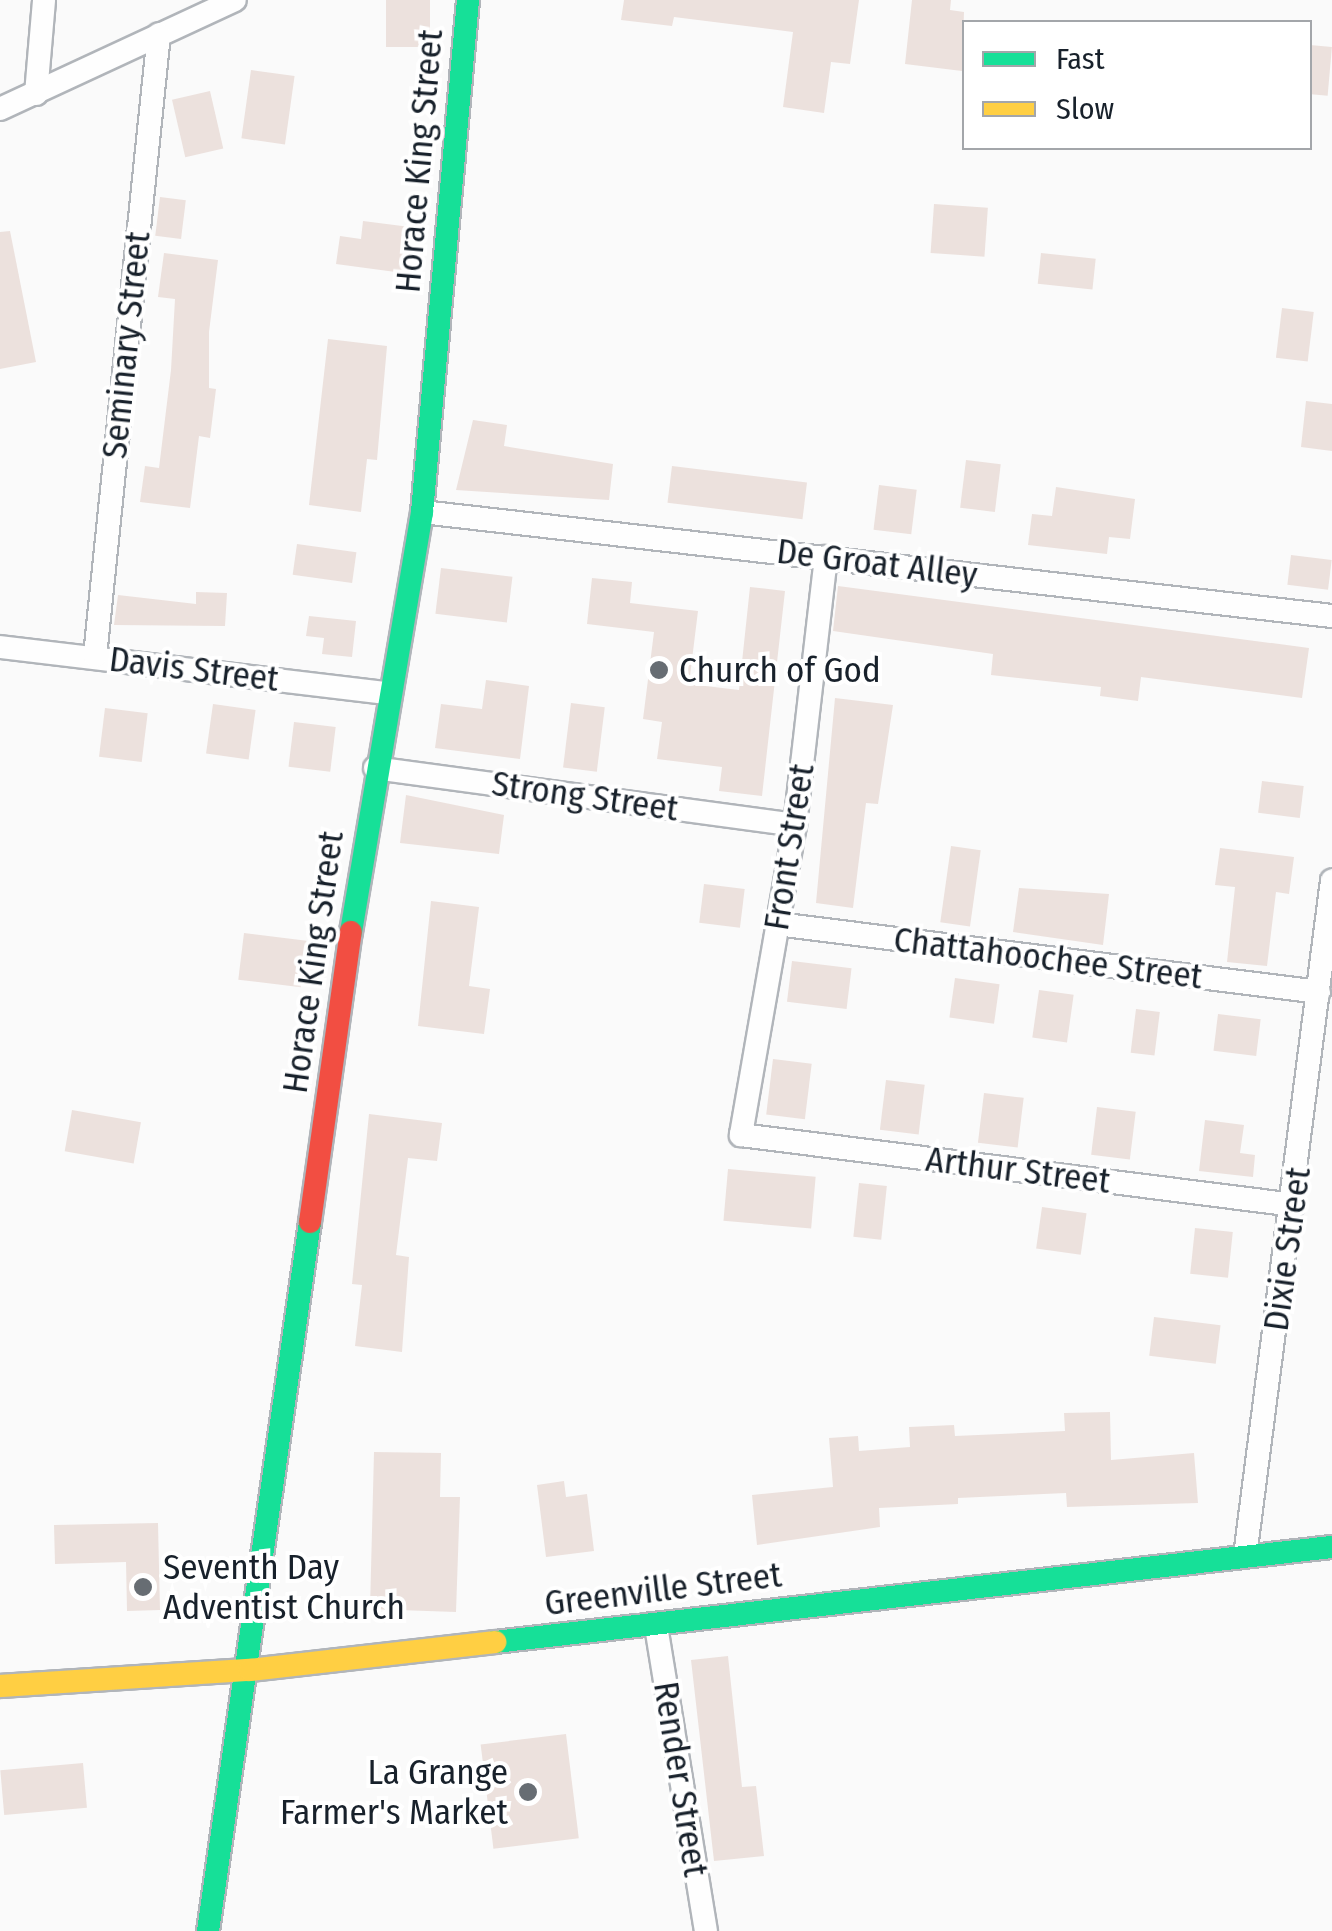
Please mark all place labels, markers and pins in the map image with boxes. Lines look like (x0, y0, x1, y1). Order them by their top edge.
place label: Church of God (679, 649, 881, 691)
marker: Church of God (648, 659, 670, 681)
place label: Seventh Day Adventist Church (163, 1546, 405, 1628)
marker: Seventh Day Adventist Church (132, 1576, 154, 1598)
place label: La Grange Farmer's Market (280, 1751, 508, 1833)
marker: La Grange Farmer's Market (517, 1781, 539, 1803)

